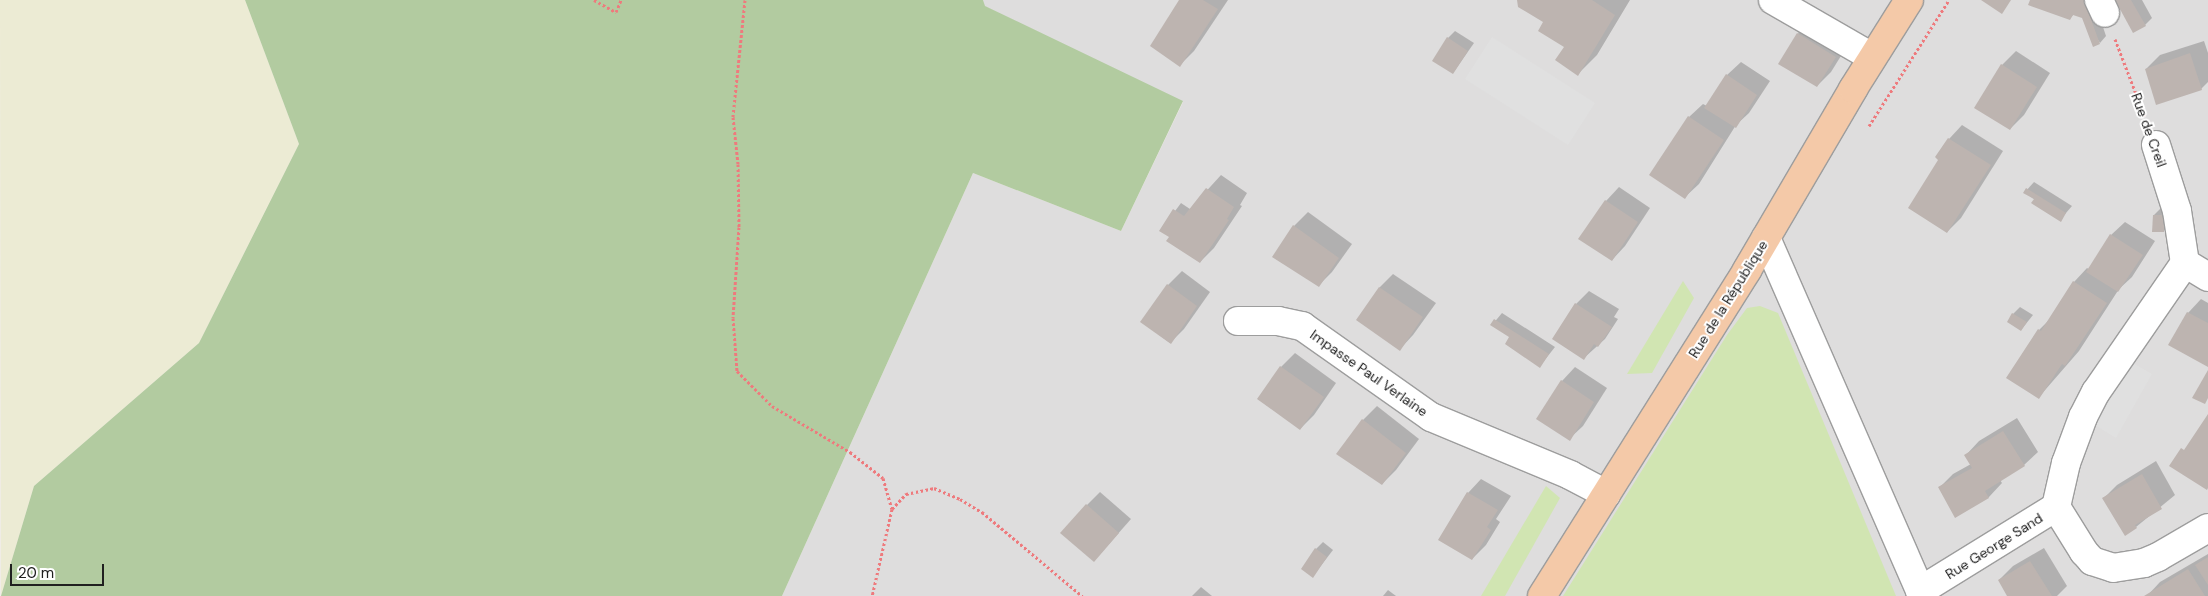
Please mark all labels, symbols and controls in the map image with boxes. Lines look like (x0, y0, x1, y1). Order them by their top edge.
street label: Rue de Creil (2128, 91, 2170, 169)
street label: Rue de la République (1685, 237, 1771, 361)
street label: Impasse Paul Verlaine (1307, 326, 1431, 420)
street label: Rue George Sand (1942, 509, 2046, 583)
scale bar (12, 554, 106, 586)
text: 20 m (18, 563, 54, 583)

